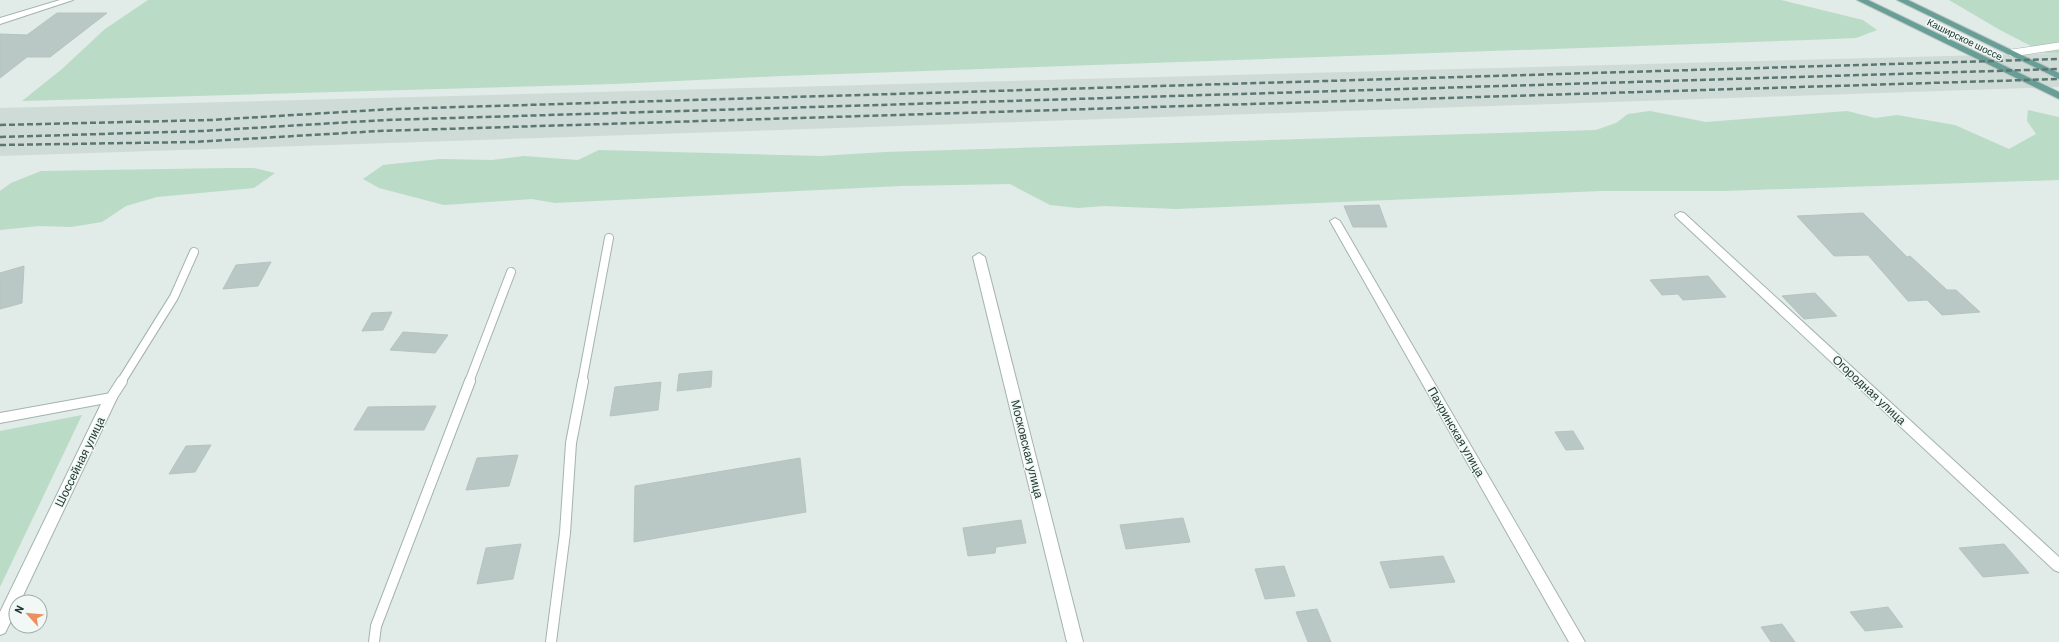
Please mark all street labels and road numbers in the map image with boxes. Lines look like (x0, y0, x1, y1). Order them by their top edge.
street label: Каширское шоссе (1925, 16, 2005, 63)
street label: Огородная улица (1829, 352, 1910, 428)
street label: Пахринская улица (1425, 384, 1488, 480)
street label: Московская улица (1008, 398, 1047, 500)
street label: Шоссейная улица (51, 414, 108, 509)

